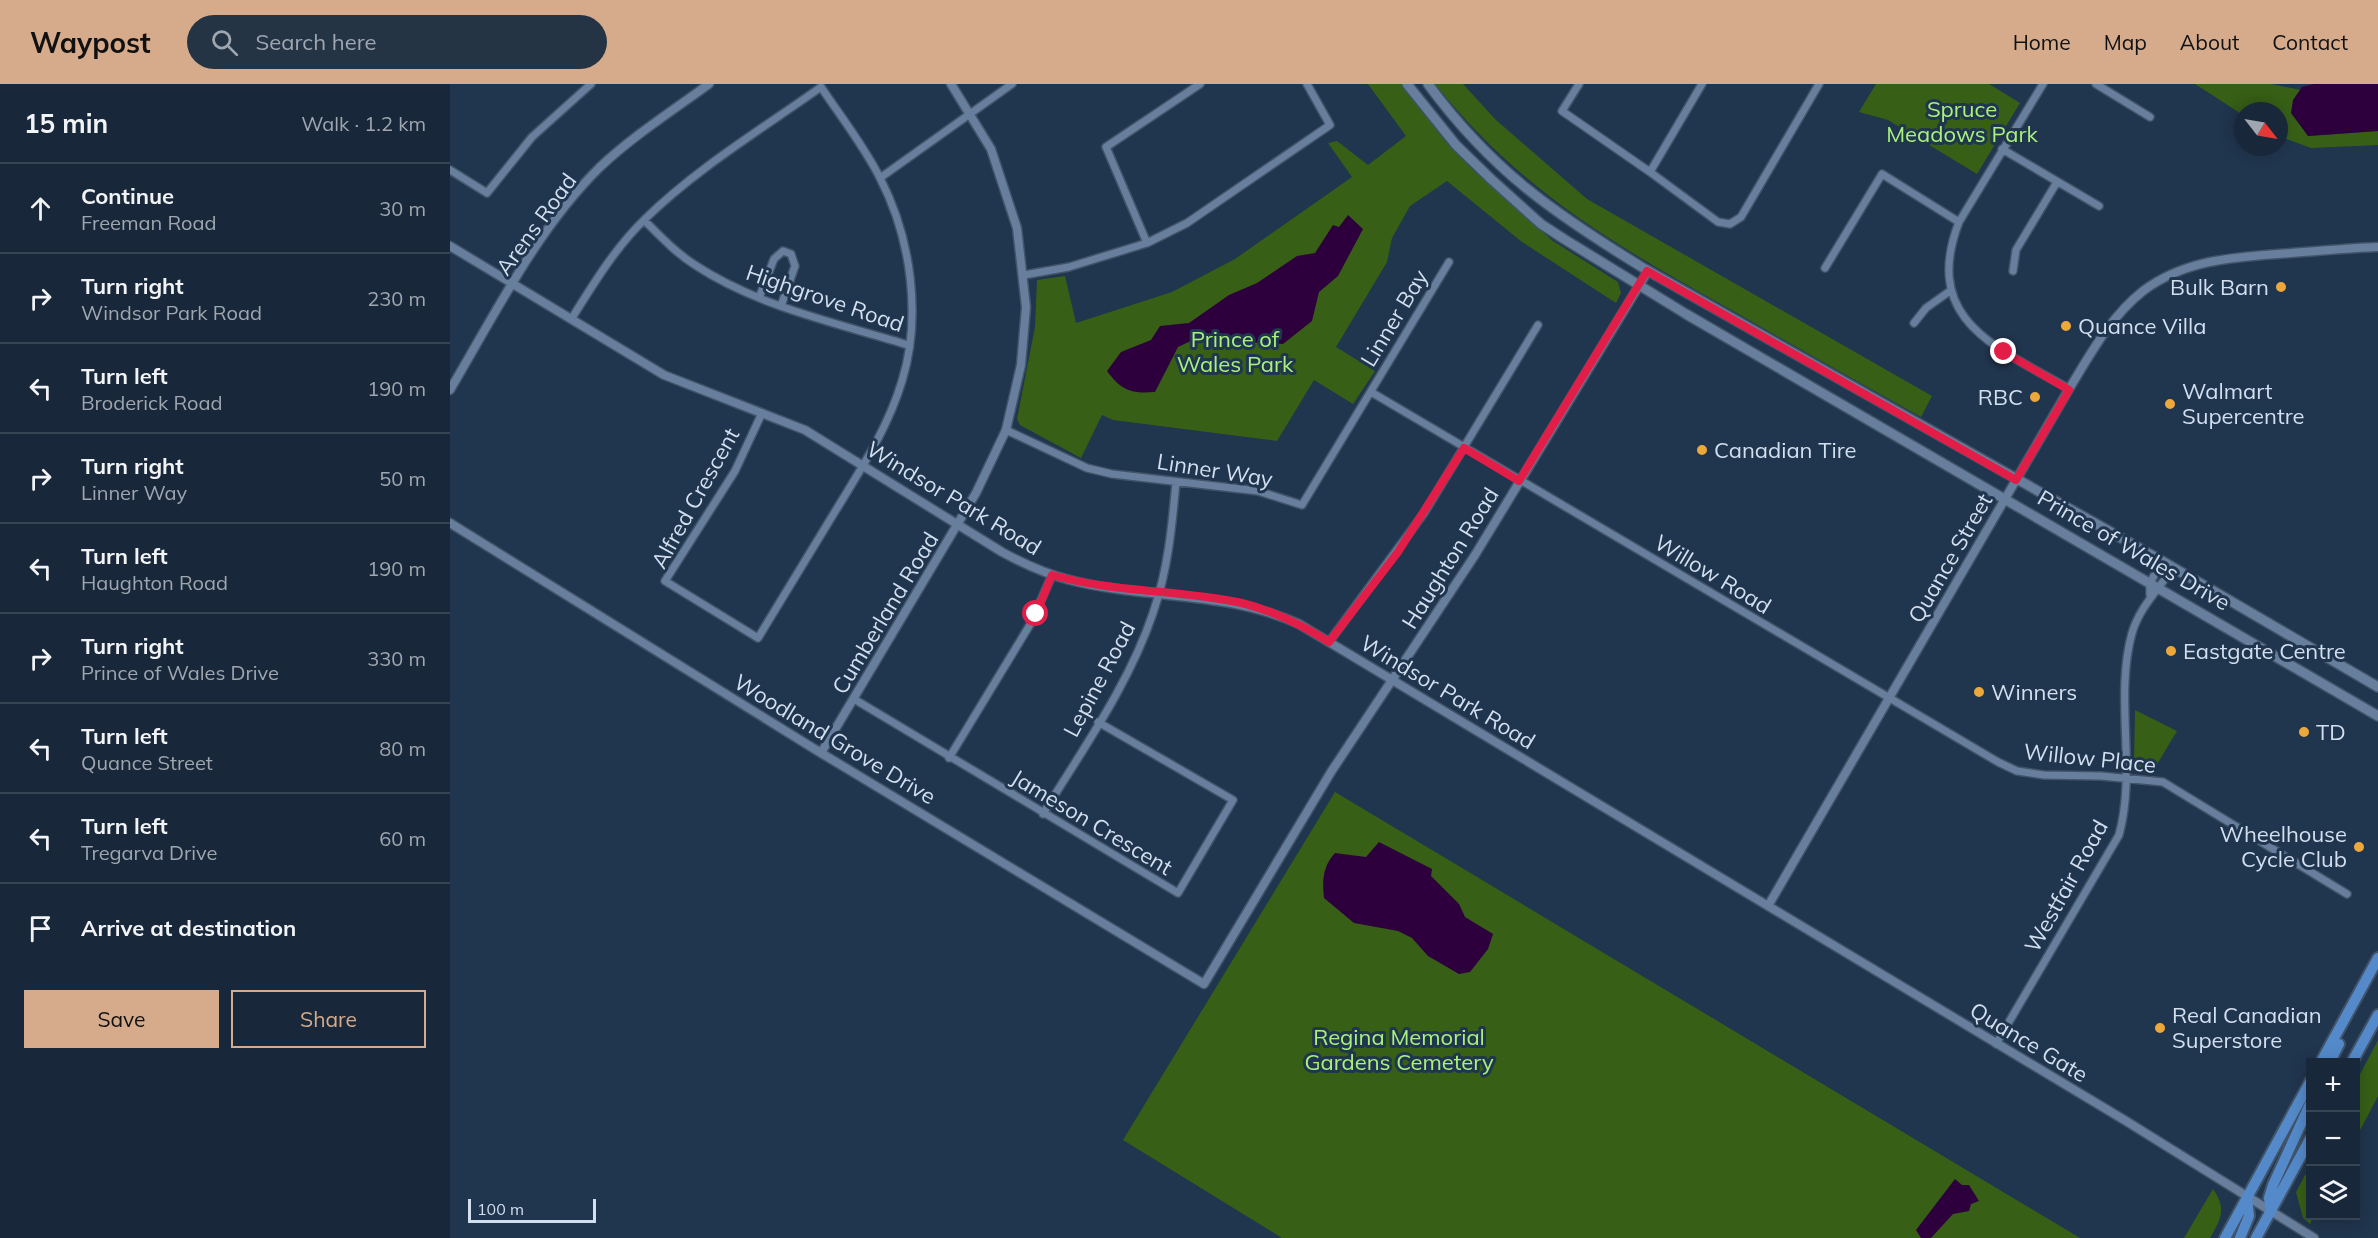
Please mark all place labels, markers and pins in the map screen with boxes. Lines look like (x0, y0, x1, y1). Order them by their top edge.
place label: Bulk Barn (2170, 273, 2269, 301)
marker: Bulk Barn (2274, 280, 2288, 294)
place label: Quance Villa (2078, 312, 2206, 340)
marker: Quance Villa (2059, 319, 2073, 333)
place label: Walmart Supercentre (2182, 377, 2304, 430)
place label: RBC (1978, 383, 2023, 411)
marker: RBC (2028, 390, 2042, 404)
marker: Walmart Supercentre (2163, 397, 2177, 411)
place label: Canadian Tire (1714, 436, 1857, 464)
marker: Canadian Tire (1695, 443, 1709, 457)
place label: Eastgate Centre (2183, 637, 2346, 665)
marker: Eastgate Centre (2164, 644, 2178, 658)
place label: Winners (1991, 678, 2077, 706)
marker: Winners (1972, 685, 1986, 699)
place label: TD (2316, 718, 2346, 746)
marker: TD (2297, 725, 2311, 739)
place label: Wheelhouse Cycle Club (2219, 820, 2347, 873)
marker: Wheelhouse Cycle Club (2352, 840, 2366, 854)
place label: Real Canadian Superstore (2172, 1001, 2322, 1054)
marker: Real Canadian Superstore (2153, 1021, 2167, 1035)

